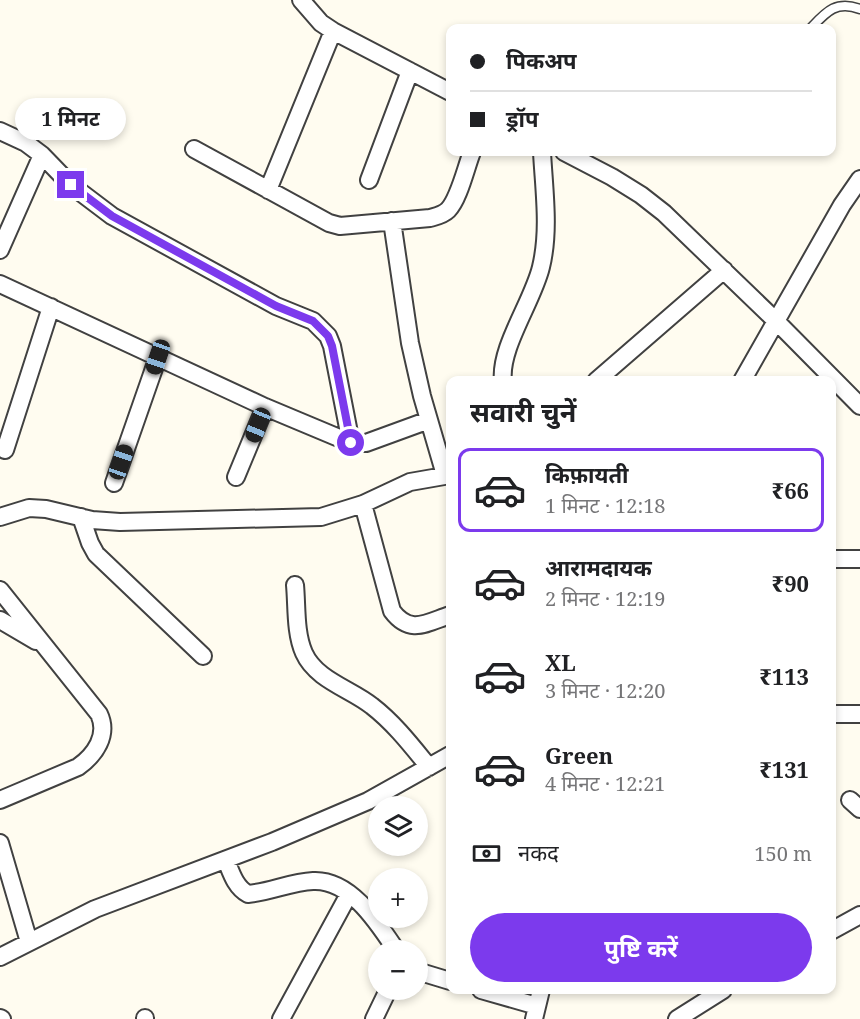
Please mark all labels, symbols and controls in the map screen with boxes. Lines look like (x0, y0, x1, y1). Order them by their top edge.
text: पिकअप (506, 45, 577, 75)
callout: 1 मिनट (16, 98, 127, 140)
text: ड्रॉप (506, 103, 539, 133)
text: 1 मिनट (41, 105, 100, 132)
route end (57, 171, 84, 198)
car (144, 337, 172, 377)
text: सवारी चुनें (470, 393, 576, 430)
car (243, 405, 273, 445)
route start (337, 429, 364, 456)
car (107, 442, 135, 482)
text: किफ़ायती (545, 459, 629, 489)
icon: car (473, 463, 527, 517)
text: ₹66 (772, 475, 809, 505)
text: 1 मिनट · 12:18 (545, 492, 666, 519)
text: आरामदायक (545, 552, 652, 582)
icon: car (473, 556, 527, 610)
text: ₹90 (772, 568, 809, 598)
text: 2 मिनट · 12:19 (545, 585, 666, 612)
text: XL (545, 647, 576, 677)
icon: car (473, 649, 527, 703)
text: ₹113 (759, 661, 809, 691)
text: 3 मिनट · 12:20 (545, 677, 666, 704)
text: Green (545, 740, 613, 770)
icon: car (473, 742, 527, 796)
text: ₹131 (759, 754, 809, 784)
text: 4 मिनट · 12:21 (545, 770, 666, 797)
map controls (368, 796, 428, 1000)
button: layers (368, 796, 428, 856)
icon: cash (470, 837, 503, 870)
text: नकद (518, 837, 559, 867)
text: 150 m (754, 840, 812, 867)
button: + (368, 868, 428, 928)
button: पुष्टि करें (470, 913, 812, 982)
button: − (368, 940, 428, 1000)

